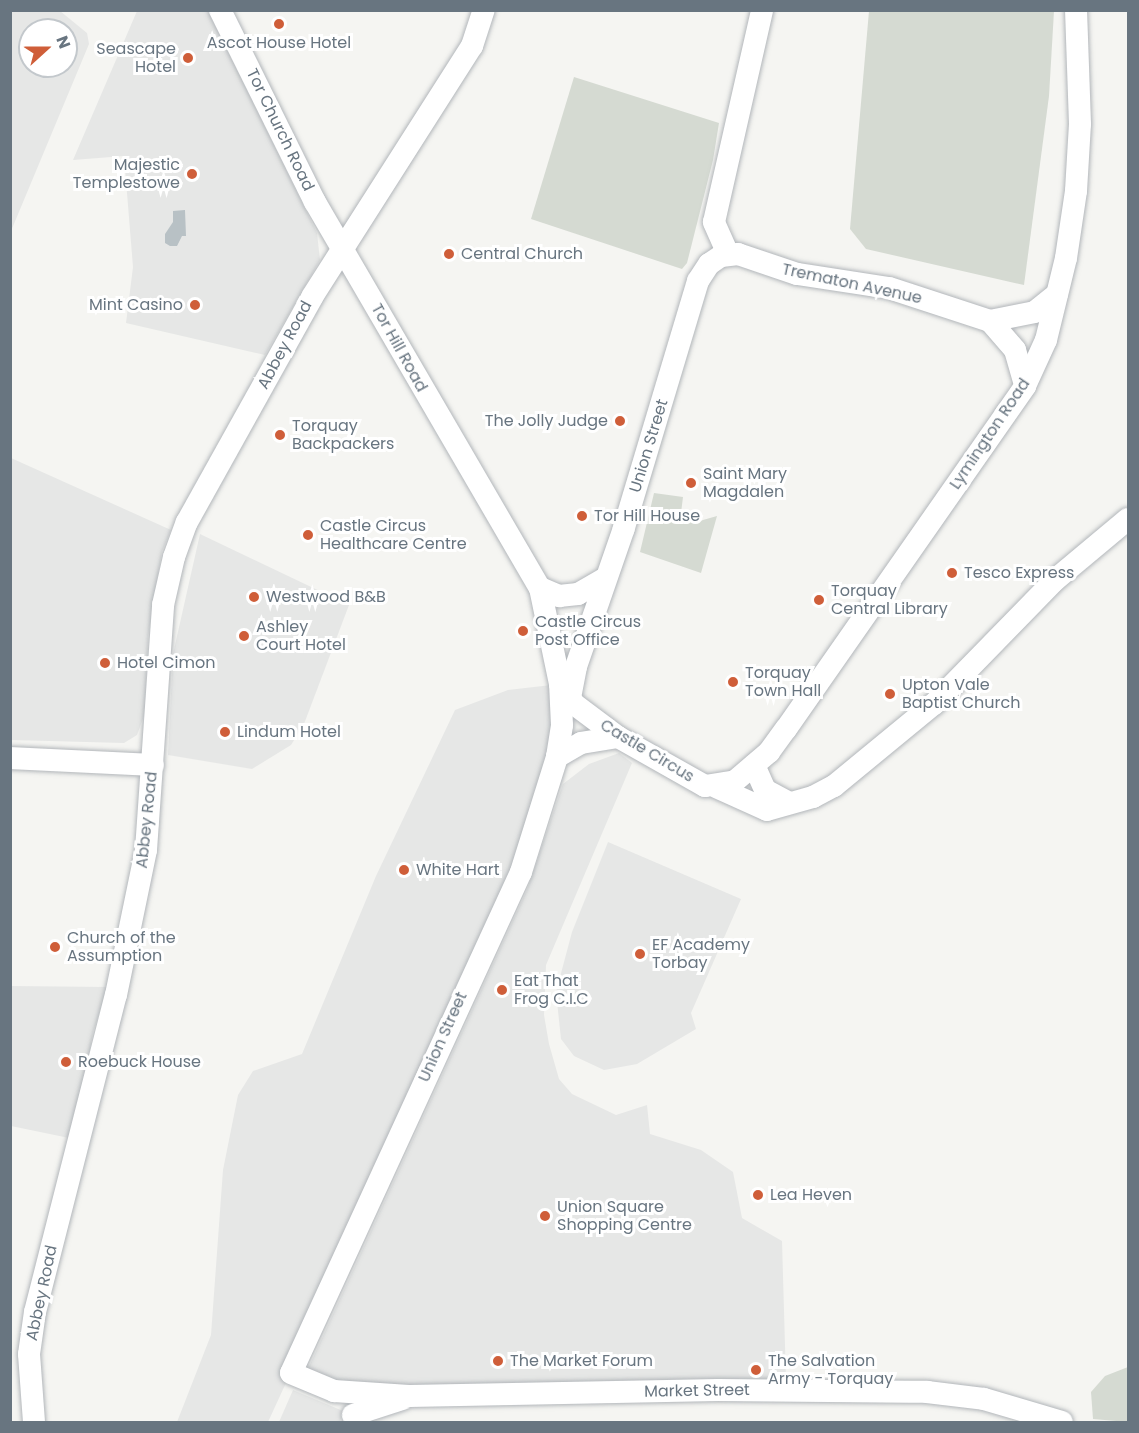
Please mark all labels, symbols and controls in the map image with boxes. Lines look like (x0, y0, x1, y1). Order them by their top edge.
marker: Ascot House Hotel (272, 17, 286, 31)
north arrow (18, 18, 78, 78)
text: N (51, 32, 76, 52)
place label: Ascot House Hotel (207, 33, 351, 53)
place label: Seascape Hotel (96, 39, 176, 77)
marker: Seascape Hotel (181, 51, 195, 65)
street label: Tor Church Road (242, 66, 318, 194)
place label: Majestic Templestowe (73, 155, 180, 193)
marker: Majestic Templestowe (185, 167, 199, 181)
place label: Central Church (461, 244, 583, 264)
marker: Central Church (442, 247, 456, 261)
street label: Trematon Avenue (780, 260, 924, 308)
place label: Mint Casino (89, 295, 183, 315)
marker: Mint Casino (188, 298, 202, 312)
street label: Abbey Road (254, 298, 316, 392)
street label: Tor Hill Road (367, 301, 431, 395)
street label: Lymington Road (946, 375, 1034, 493)
street label: Union Street (626, 397, 672, 495)
place label: The Jolly Judge (485, 411, 608, 431)
marker: The Jolly Judge (613, 414, 627, 428)
place label: Torquay Backpackers (292, 416, 394, 454)
marker: Torquay Backpackers (273, 428, 287, 442)
place label: Saint Mary Magdalen (703, 464, 787, 502)
marker: Saint Mary Magdalen (684, 476, 698, 490)
place label: Tor Hill House (594, 506, 700, 526)
marker: Tor Hill House (575, 509, 589, 523)
place label: Castle Circus Healthcare Centre (320, 516, 467, 554)
marker: Castle Circus Healthcare Centre (301, 528, 315, 542)
place label: Tesco Express (964, 563, 1074, 583)
marker: Tesco Express (945, 566, 959, 580)
place label: Torquay Central Library (831, 581, 948, 619)
place label: Westwood B&B (266, 587, 386, 607)
marker: Westwood B&B (247, 590, 261, 604)
marker: Torquay Central Library (812, 593, 826, 607)
place label: Castle Circus Post Office (535, 612, 641, 650)
place label: Ashley Court Hotel (256, 617, 346, 655)
marker: Castle Circus Post Office (516, 624, 530, 638)
marker: Ashley Court Hotel (237, 629, 251, 643)
place label: Hotel Cimon (117, 653, 216, 673)
marker: Hotel Cimon (98, 656, 112, 670)
place label: Torquay Town Hall (745, 663, 821, 701)
marker: Torquay Town Hall (726, 675, 740, 689)
place label: Upton Vale Baptist Church (902, 675, 1020, 713)
marker: Upton Vale Baptist Church (883, 687, 897, 701)
street label: Castle Circus (597, 715, 697, 787)
place label: Lindum Hotel (237, 722, 341, 742)
marker: Lindum Hotel (218, 725, 232, 739)
street label: Abbey Road (132, 771, 162, 869)
place label: White Hart (416, 860, 499, 880)
marker: White Hart (397, 863, 411, 877)
place label: Church of the Assumption (67, 928, 176, 966)
place label: EF Academy Torbay (652, 935, 750, 973)
marker: Church of the Assumption (48, 940, 62, 954)
marker: EF Academy Torbay (633, 947, 647, 961)
place label: Eat That Frog C.I.C (514, 971, 589, 1009)
marker: Eat That Frog C.I.C (495, 983, 509, 997)
street label: Union Street (415, 989, 471, 1085)
place label: Roebuck House (78, 1052, 201, 1072)
marker: Roebuck House (59, 1055, 73, 1069)
place label: Lea Heven (770, 1185, 852, 1205)
marker: Lea Heven (751, 1188, 765, 1202)
place label: Union Square Shopping Centre (557, 1197, 692, 1235)
marker: Union Square Shopping Centre (538, 1209, 552, 1223)
street label: Abbey Road (23, 1243, 61, 1343)
place label: The Market Forum (510, 1351, 653, 1371)
place label: The Salvation Army - Torquay (768, 1351, 893, 1389)
marker: The Market Forum (491, 1354, 505, 1368)
marker: The Salvation Army - Torquay (749, 1363, 763, 1377)
street label: Market Street (644, 1380, 750, 1402)

